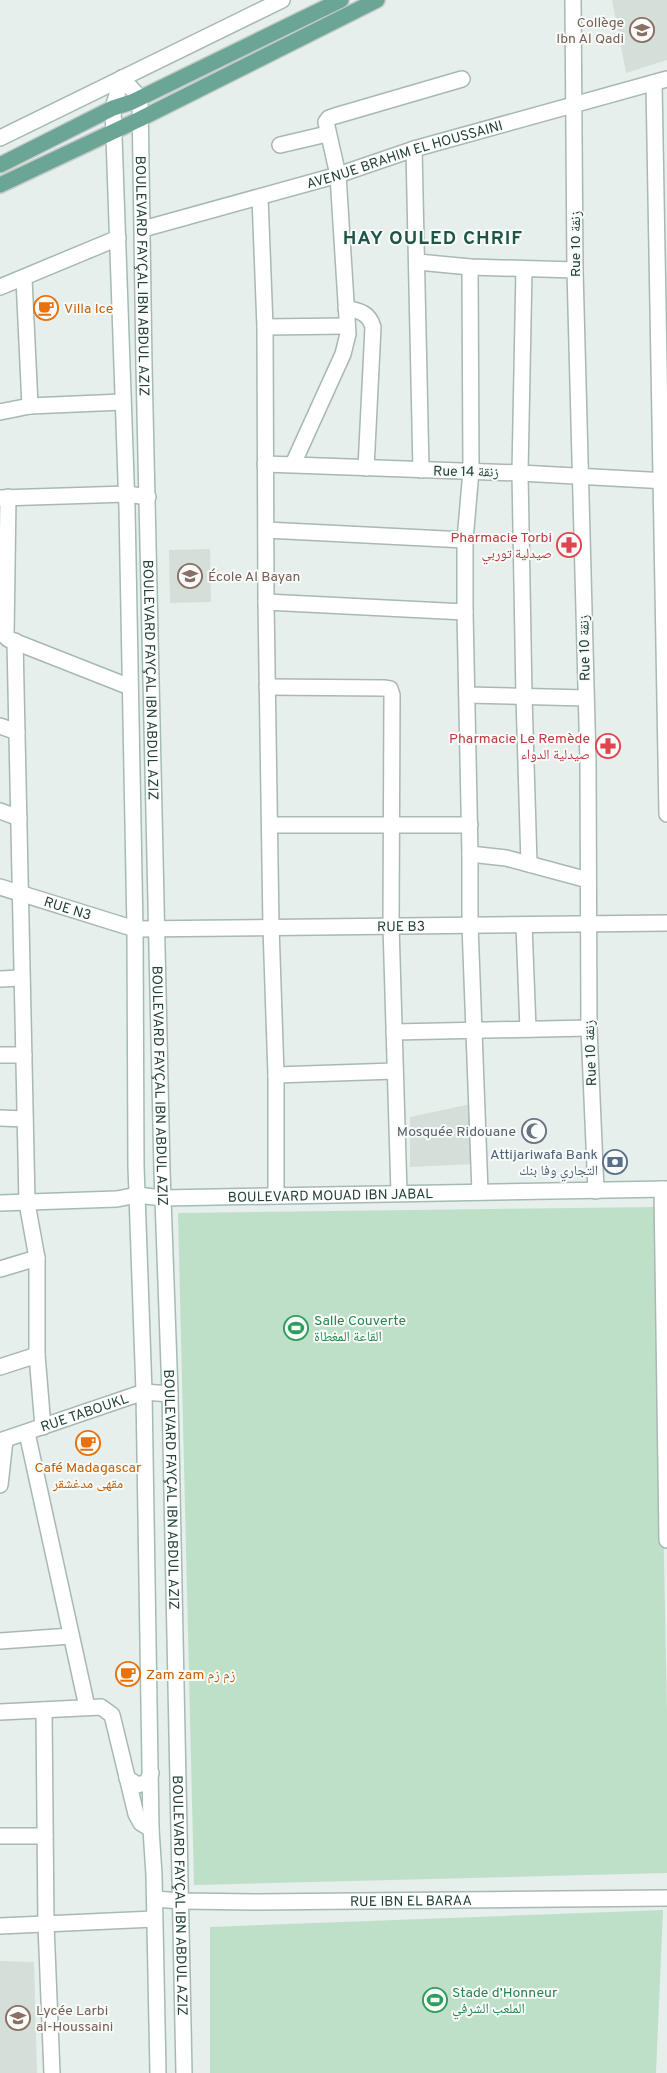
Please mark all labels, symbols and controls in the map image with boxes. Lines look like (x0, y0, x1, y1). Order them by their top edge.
place label: Collège Ibn Al Qadi (556, 15, 624, 48)
school or university icon: Collège Ibn Al Qadi (629, 17, 655, 43)
street label: AVENUE BRAHIM EL HOUSSAINI (305, 118, 505, 193)
street label: BOULEVARD FAYÇAL IBN ABDUL AZIZ (131, 156, 152, 396)
street label: Rue 10 زنقة (568, 211, 585, 277)
district label: HAY OULED CHRIF (343, 227, 523, 251)
cafe icon: Villa Ice (33, 295, 59, 321)
place label: Villa Ice (64, 301, 113, 318)
street label: Rue 14 زنقة (433, 463, 499, 482)
place label: Pharmacie Torbi صيدلية توربي (451, 530, 552, 565)
pharmacy icon: Pharmacie Torbi صيدلية توربي (556, 532, 582, 558)
street label: BOULEVARD FAYÇAL IBN ABDUL AZIZ (138, 559, 161, 800)
school or university icon: École Al Bayan (177, 563, 203, 589)
place label: École Al Bayan (208, 568, 300, 586)
street label: Rue 10 زنقة (576, 615, 595, 681)
place label: Pharmacie Le Remède صيدلية الدواء (449, 731, 590, 764)
pharmacy icon: Pharmacie Le Remède صيدلية الدواء (595, 733, 621, 759)
street label: RUE N3 (41, 894, 93, 925)
street label: RUE B3 (377, 919, 425, 936)
street label: BOULEVARD FAYÇAL IBN ABDUL AZIZ (147, 965, 170, 1206)
street label: Rue 10 زنقة (582, 1020, 601, 1086)
mosque icon: Mosquée Ridouane (521, 1118, 547, 1144)
place label: Mosquée Ridouane (397, 1124, 516, 1141)
place label: Attijariwafa Bank التجاري وفا بنك (490, 1147, 598, 1182)
bank icon: Attijariwafa Bank التجاري وفا بنك (602, 1149, 628, 1175)
street label: BOULEVARD MOUAD IBN JABAL (228, 1186, 433, 1207)
place label: Salle Couverte القاعة المغطاة (314, 1313, 406, 1346)
sports icon: Salle Couverte القاعة المغطاة (283, 1315, 309, 1341)
street label: BOULEVARD FAYÇAL IBN ABDUL AZIZ (159, 1369, 181, 1610)
street label: RUE TABOUKL (39, 1391, 131, 1437)
cafe icon: Café Madagascar مقهى مدغشقر (75, 1430, 101, 1456)
place label: Café Madagascar مقهى مدغشقر (34, 1460, 142, 1493)
cafe icon: Zam zam زم زم (115, 1661, 141, 1687)
place label: Zam zam زم زم (146, 1667, 235, 1684)
street label: BOULEVARD FAYÇAL IBN ABDUL AZIZ (168, 1775, 190, 2016)
street label: RUE IBN EL BARAA (350, 1893, 472, 1911)
place label: Stade d’Honneur الملعب الشرفي (452, 1985, 558, 2020)
sports icon: Stade d’Honneur الملعب الشرفي (422, 1987, 448, 2013)
place label: Lycée Larbi al-Houssaini (36, 2003, 113, 2036)
school or university icon: Lycée Larbi al-Houssaini (5, 2005, 31, 2031)

